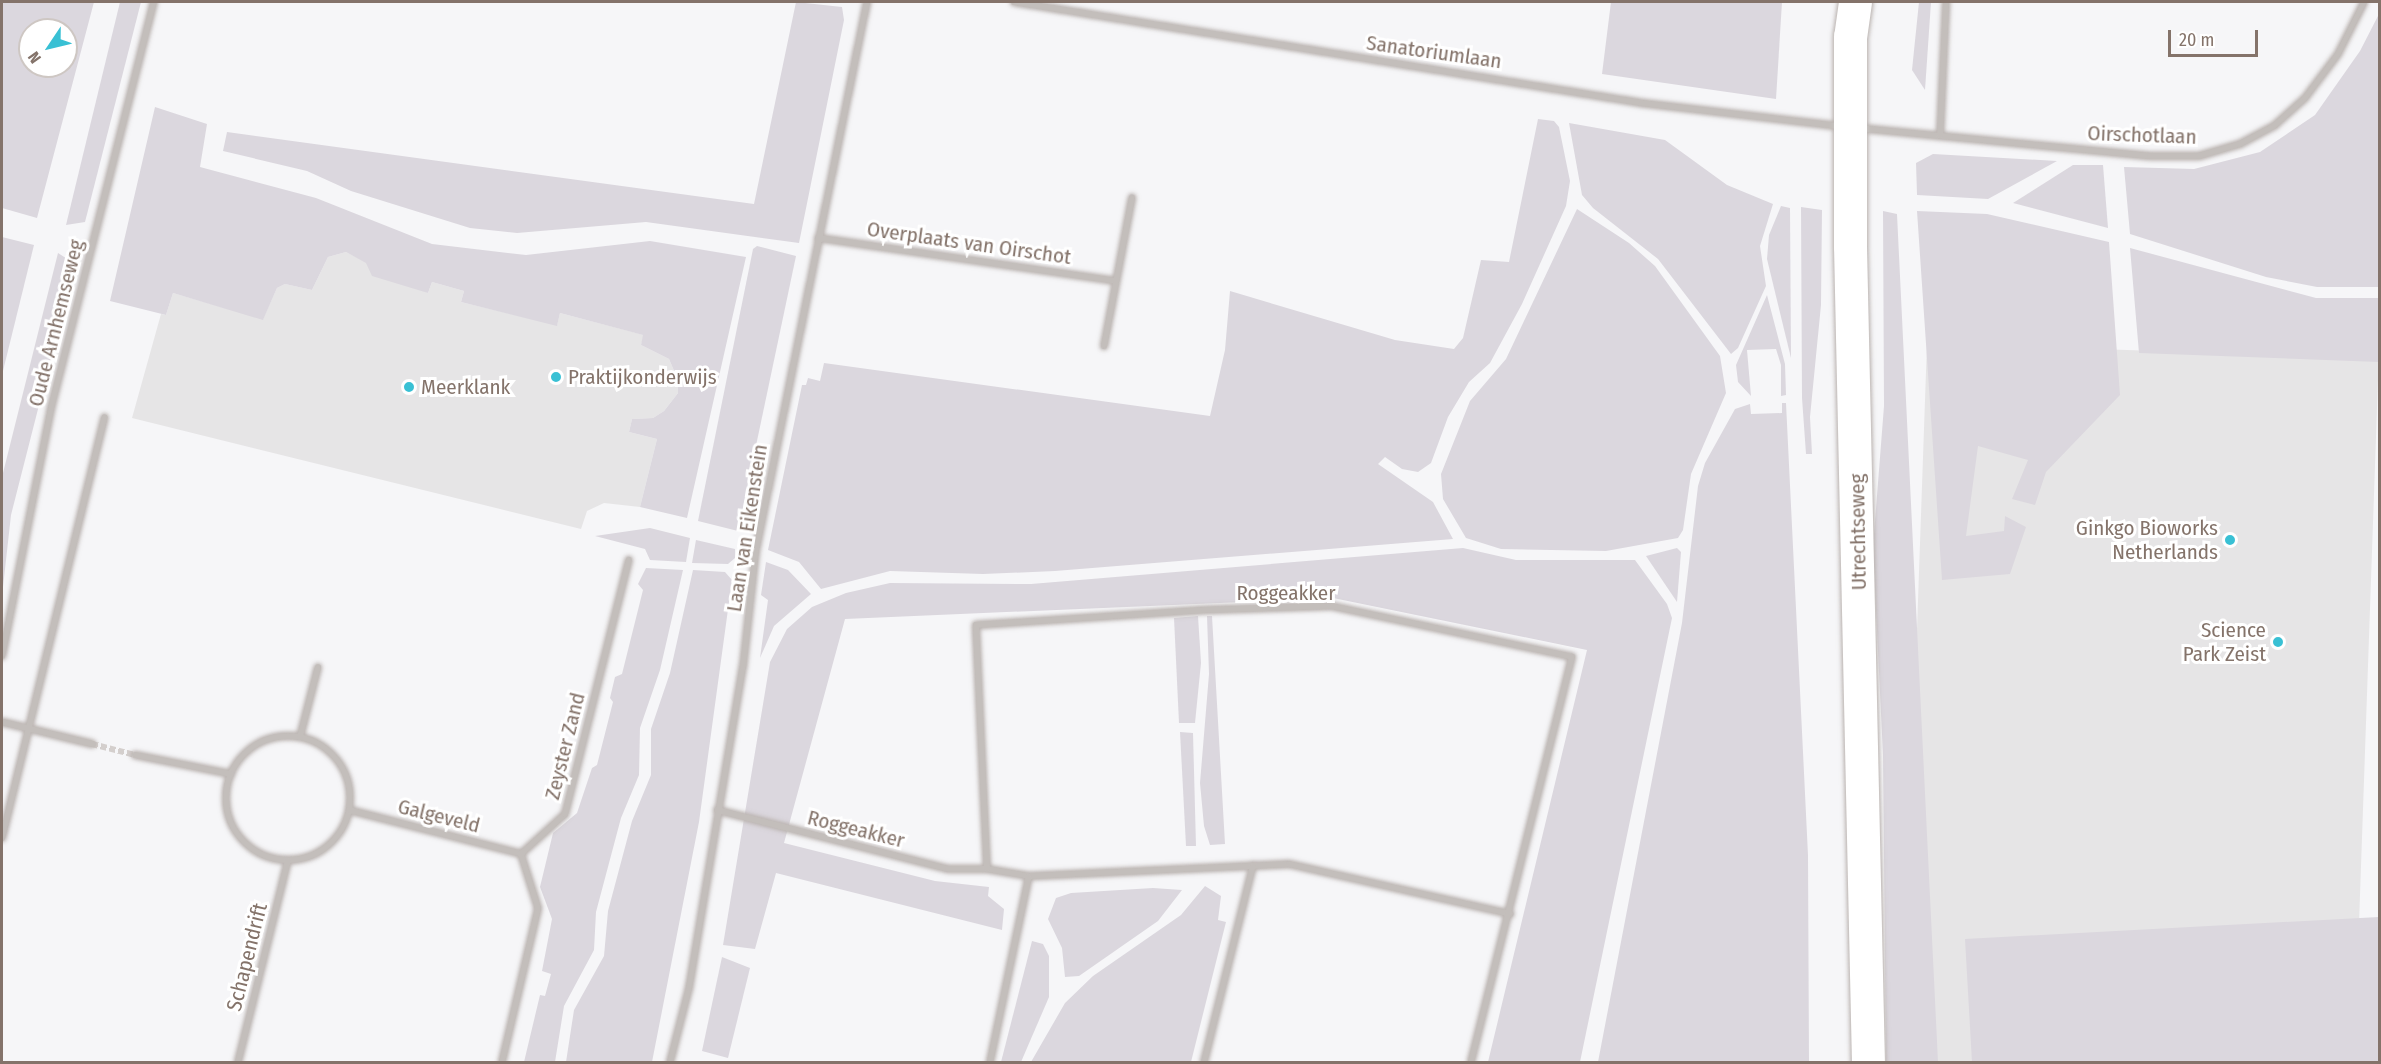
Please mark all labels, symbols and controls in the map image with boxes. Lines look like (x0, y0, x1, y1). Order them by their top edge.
north arrow (18, 18, 78, 78)
scale bar (2171, 18, 2261, 56)
text: 20 m (2179, 29, 2214, 51)
street label: Sanatoriumlaan (1365, 30, 1503, 74)
text: N (24, 48, 45, 67)
street label: Oirschotlaan (2087, 121, 2197, 149)
street label: Overplaats van Oirschot (865, 216, 1073, 270)
street label: Oude Arnhemseweg (23, 237, 89, 409)
place label: Praktijkonderwijs (568, 364, 717, 390)
marker: Praktijkonderwijs (549, 370, 563, 384)
place label: Meerklank (421, 374, 510, 400)
marker: Meerklank (402, 380, 416, 394)
street label: Laan van Eikenstein (721, 442, 773, 614)
street label: Utrechtseweg (1844, 473, 1872, 591)
place label: Ginkgo Bioworks Netherlands (2076, 515, 2218, 565)
marker: Ginkgo Bioworks Netherlands (2223, 533, 2237, 547)
street label: Roggeakker (1236, 580, 1336, 606)
place label: Science Park Zeist (2183, 617, 2266, 667)
marker: Science Park Zeist (2271, 635, 2285, 649)
street label: Zeyster Zand (540, 690, 590, 802)
street label: Galgeveld (395, 794, 483, 838)
street label: Roggeakker (805, 805, 907, 853)
street label: Schapendrift (221, 900, 273, 1014)

